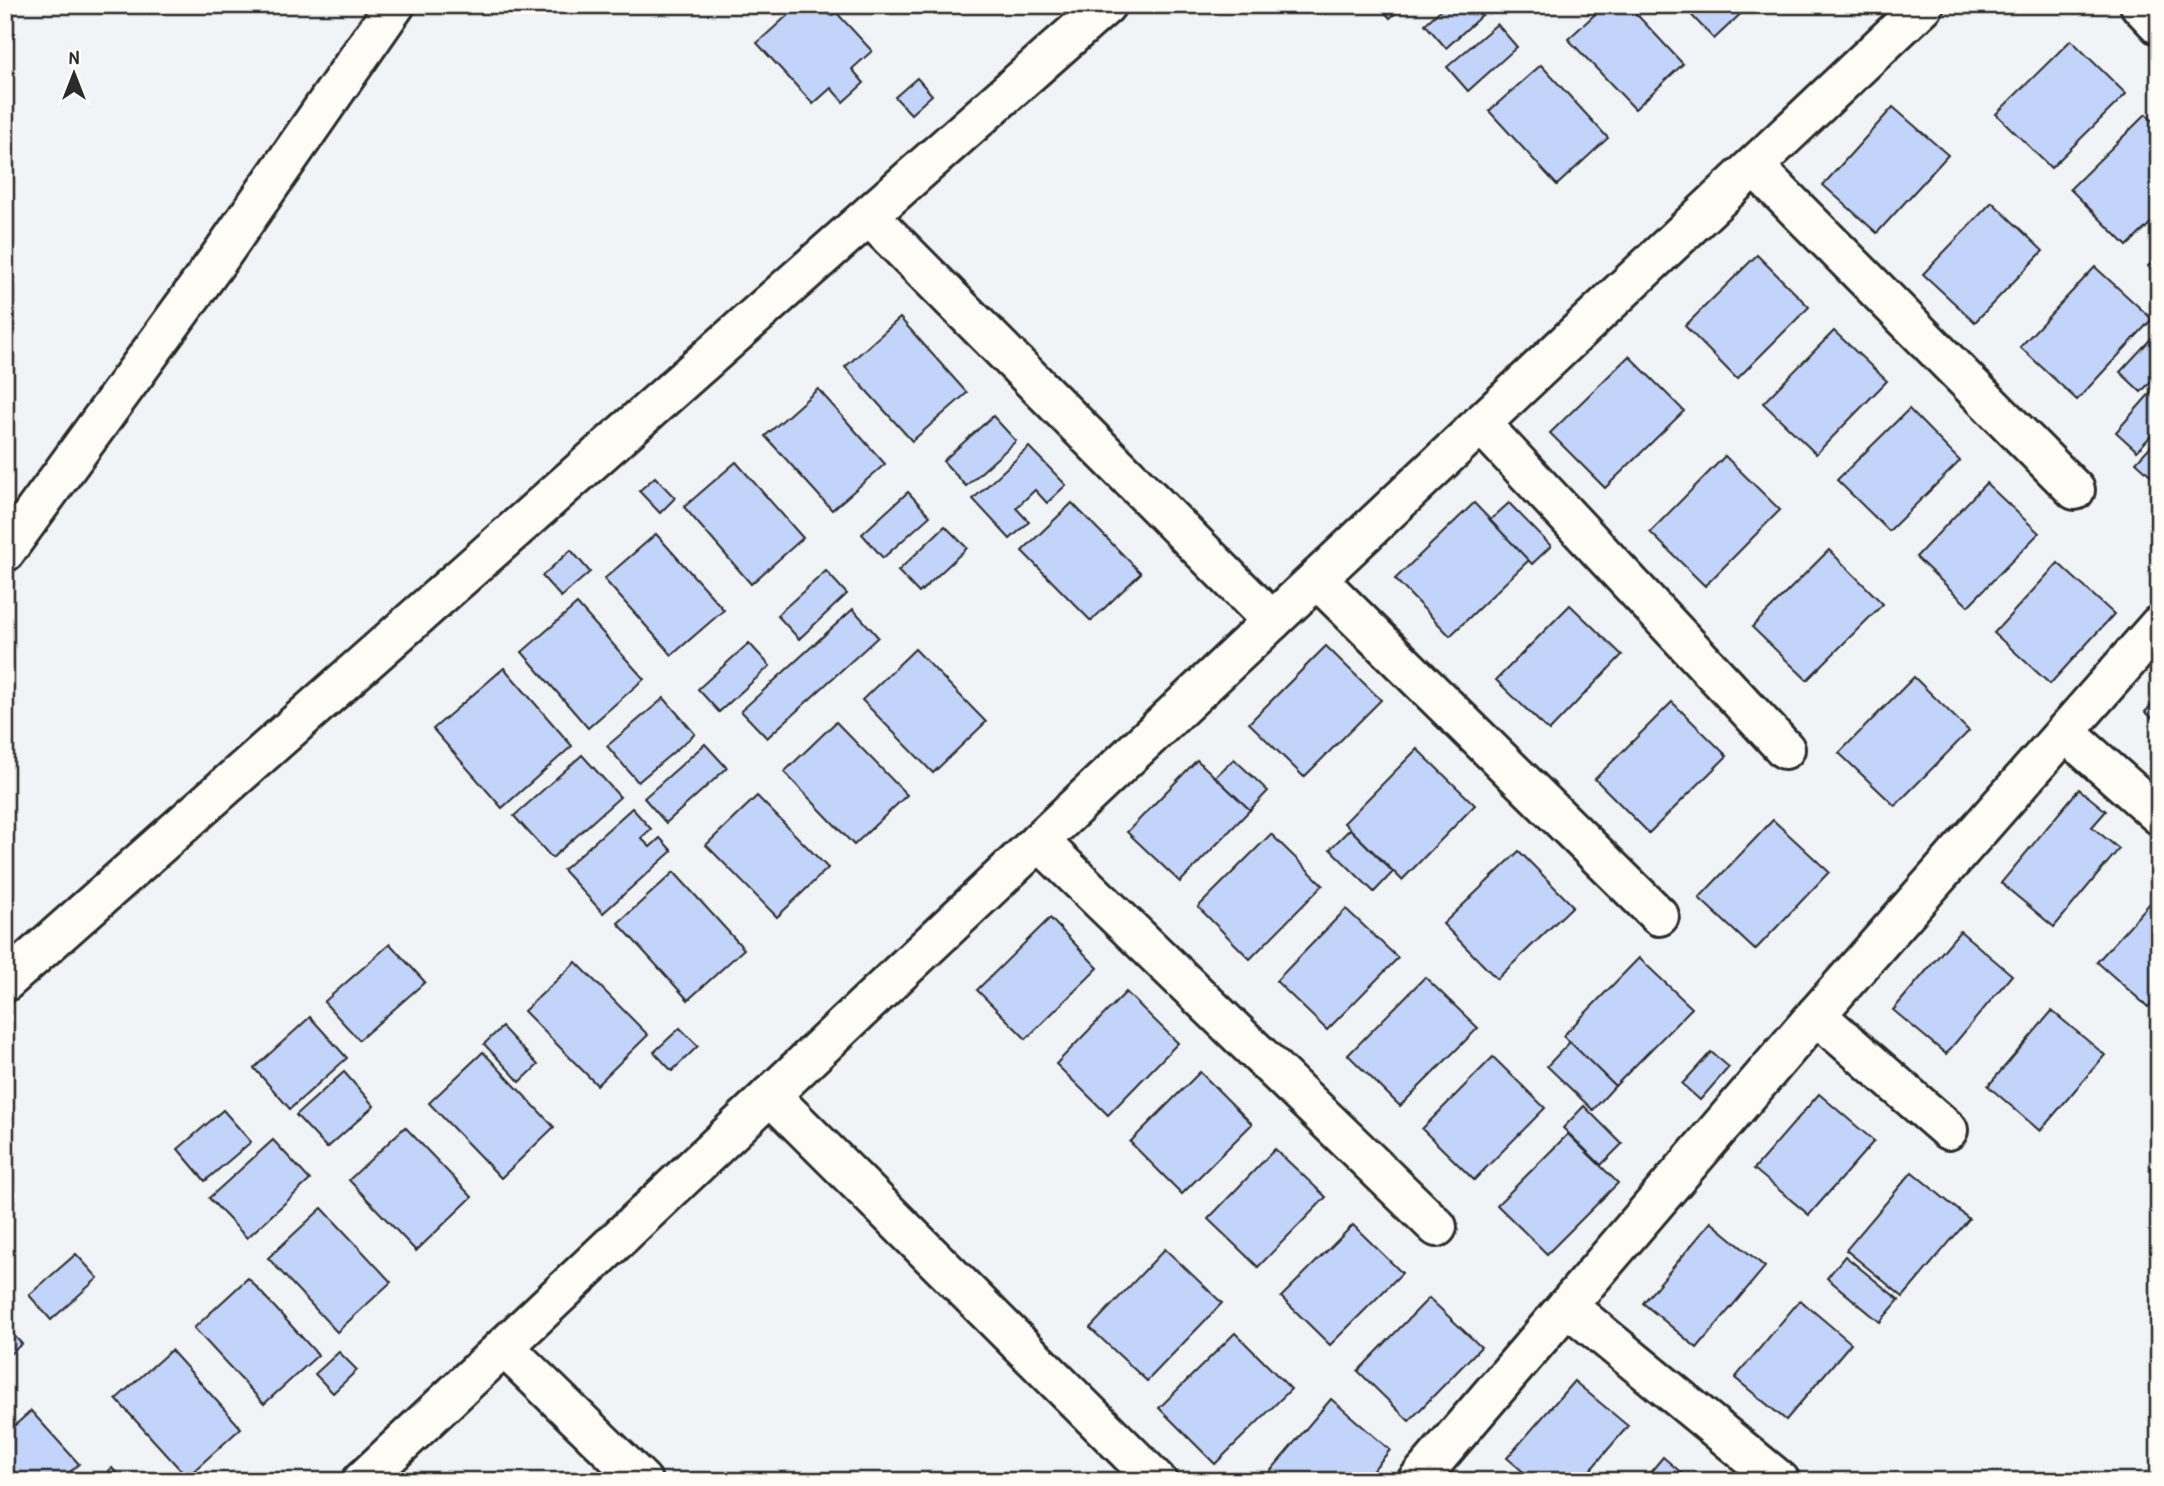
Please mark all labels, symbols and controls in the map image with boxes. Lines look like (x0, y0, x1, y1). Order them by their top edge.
north arrow (38, 38, 108, 108)
text: N (69, 44, 79, 70)

